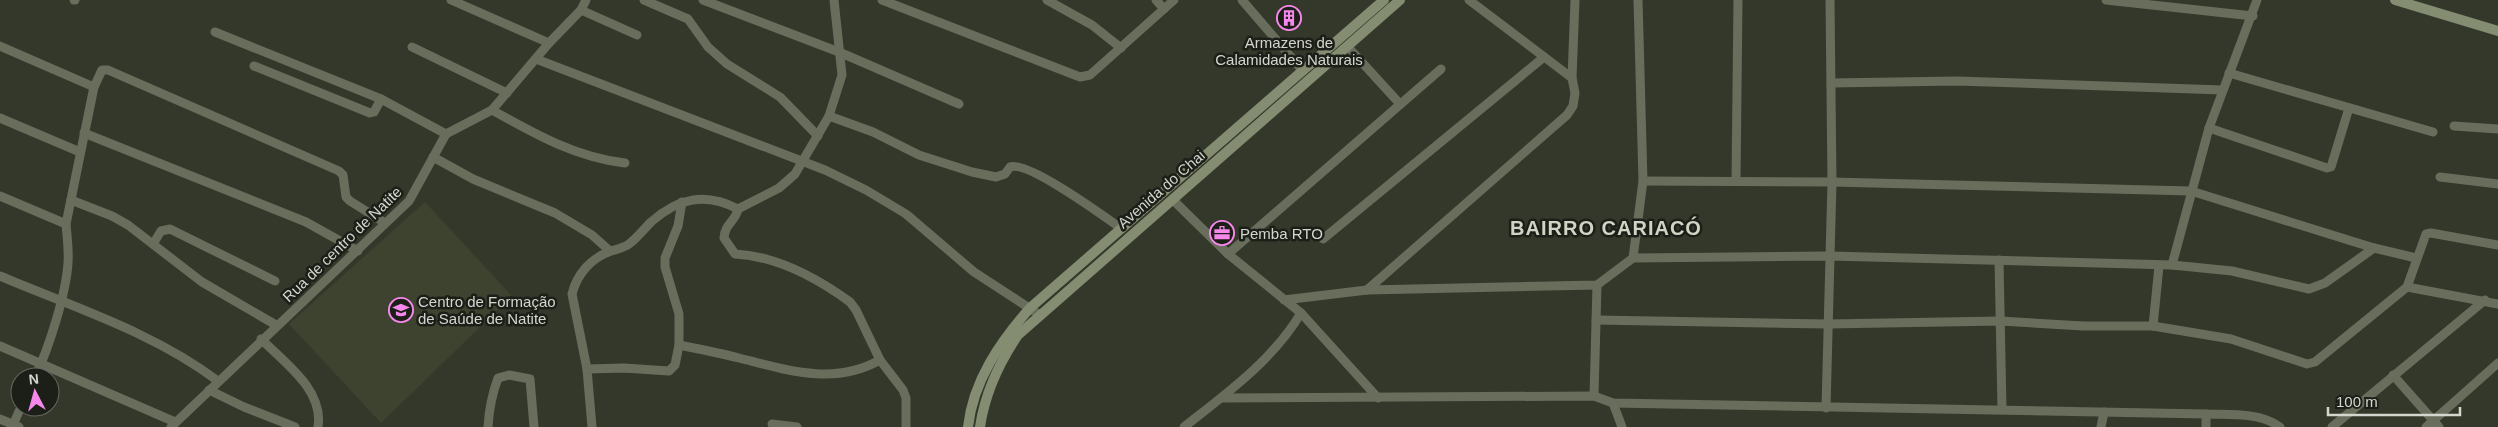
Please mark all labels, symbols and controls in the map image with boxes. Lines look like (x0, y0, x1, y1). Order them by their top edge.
building icon: Armazens de Calamidades Naturais (1276, 5, 1302, 31)
place label: Armazens de Calamidades Naturais (1215, 34, 1363, 68)
street label: Avenida do Chai (1114, 147, 1208, 231)
street label: Rua de centro de Natite (279, 183, 405, 305)
district label: BAIRRO CARIACÓ (1510, 216, 1702, 239)
office icon: Pemba RTO (1209, 220, 1235, 246)
place label: Pemba RTO (1240, 225, 1323, 242)
place label: Centro de Formação de Saúde de Natite (418, 293, 556, 327)
school or university icon: Centro de Formação de Saúde de Natite (388, 297, 414, 323)
north arrow (10, 367, 60, 417)
text: N (28, 371, 40, 388)
scale bar (2328, 384, 2460, 416)
text: 100 m (2336, 393, 2378, 410)

